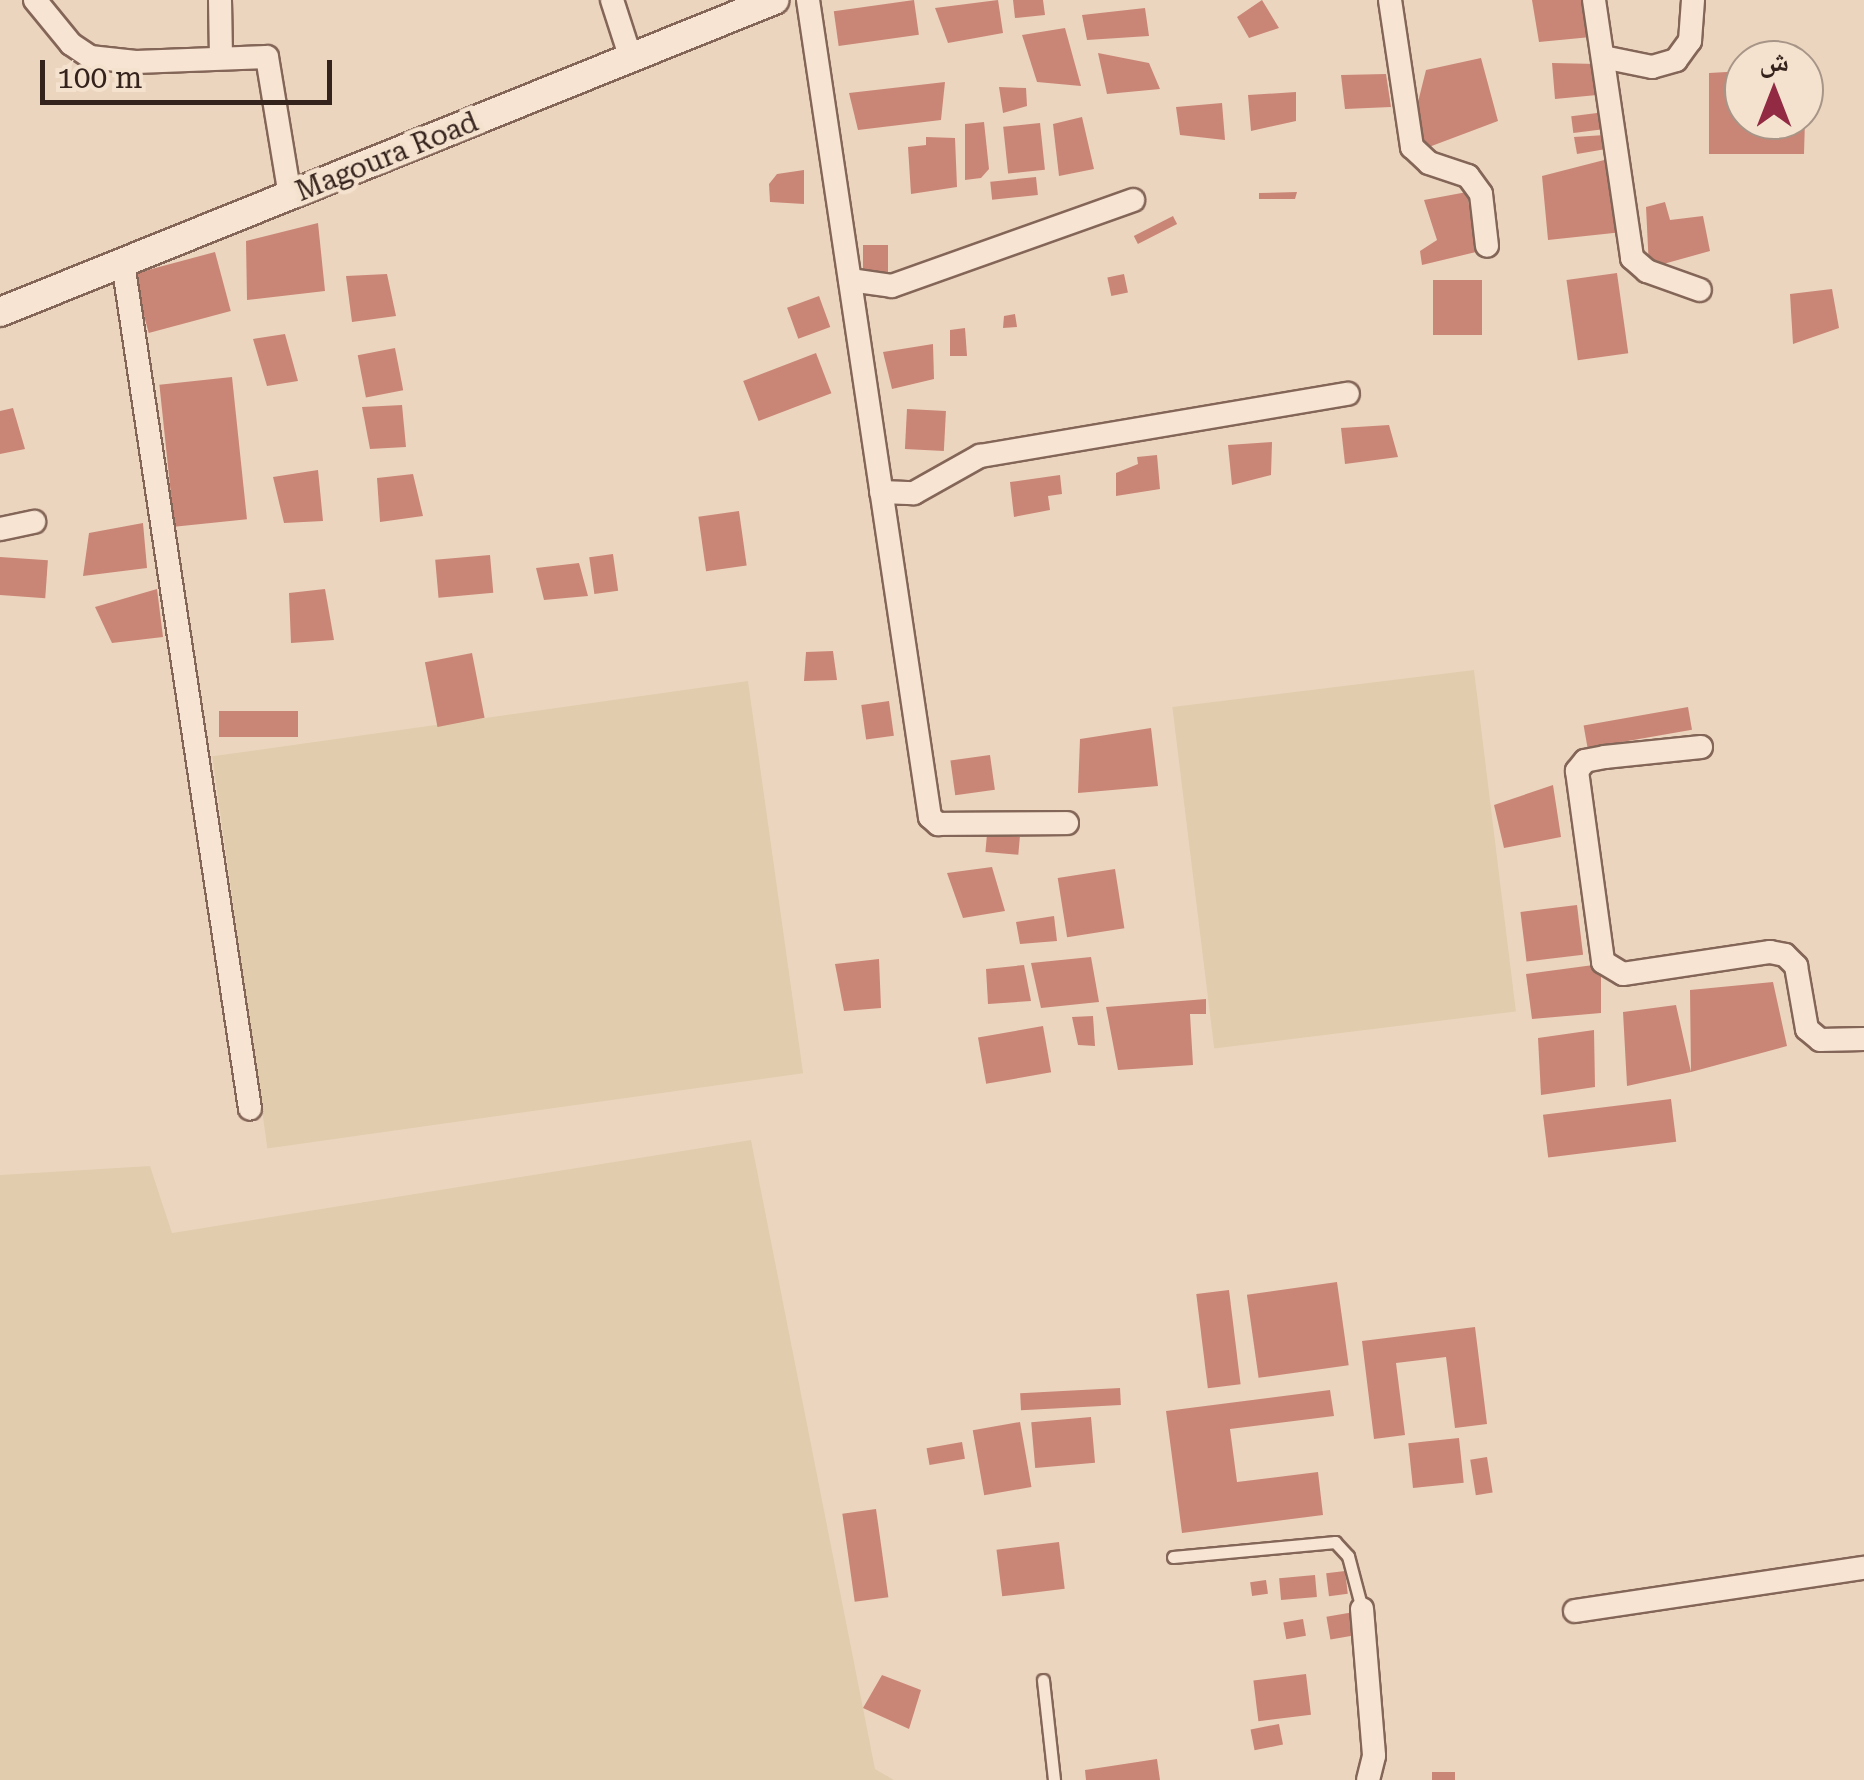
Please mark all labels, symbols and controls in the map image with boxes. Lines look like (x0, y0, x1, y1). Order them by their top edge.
scale bar (45, 40, 338, 102)
north arrow (1724, 40, 1824, 140)
text: ش (1759, 45, 1789, 78)
text: 100 m (57, 60, 142, 95)
street label: Magoura Road (291, 105, 483, 209)

